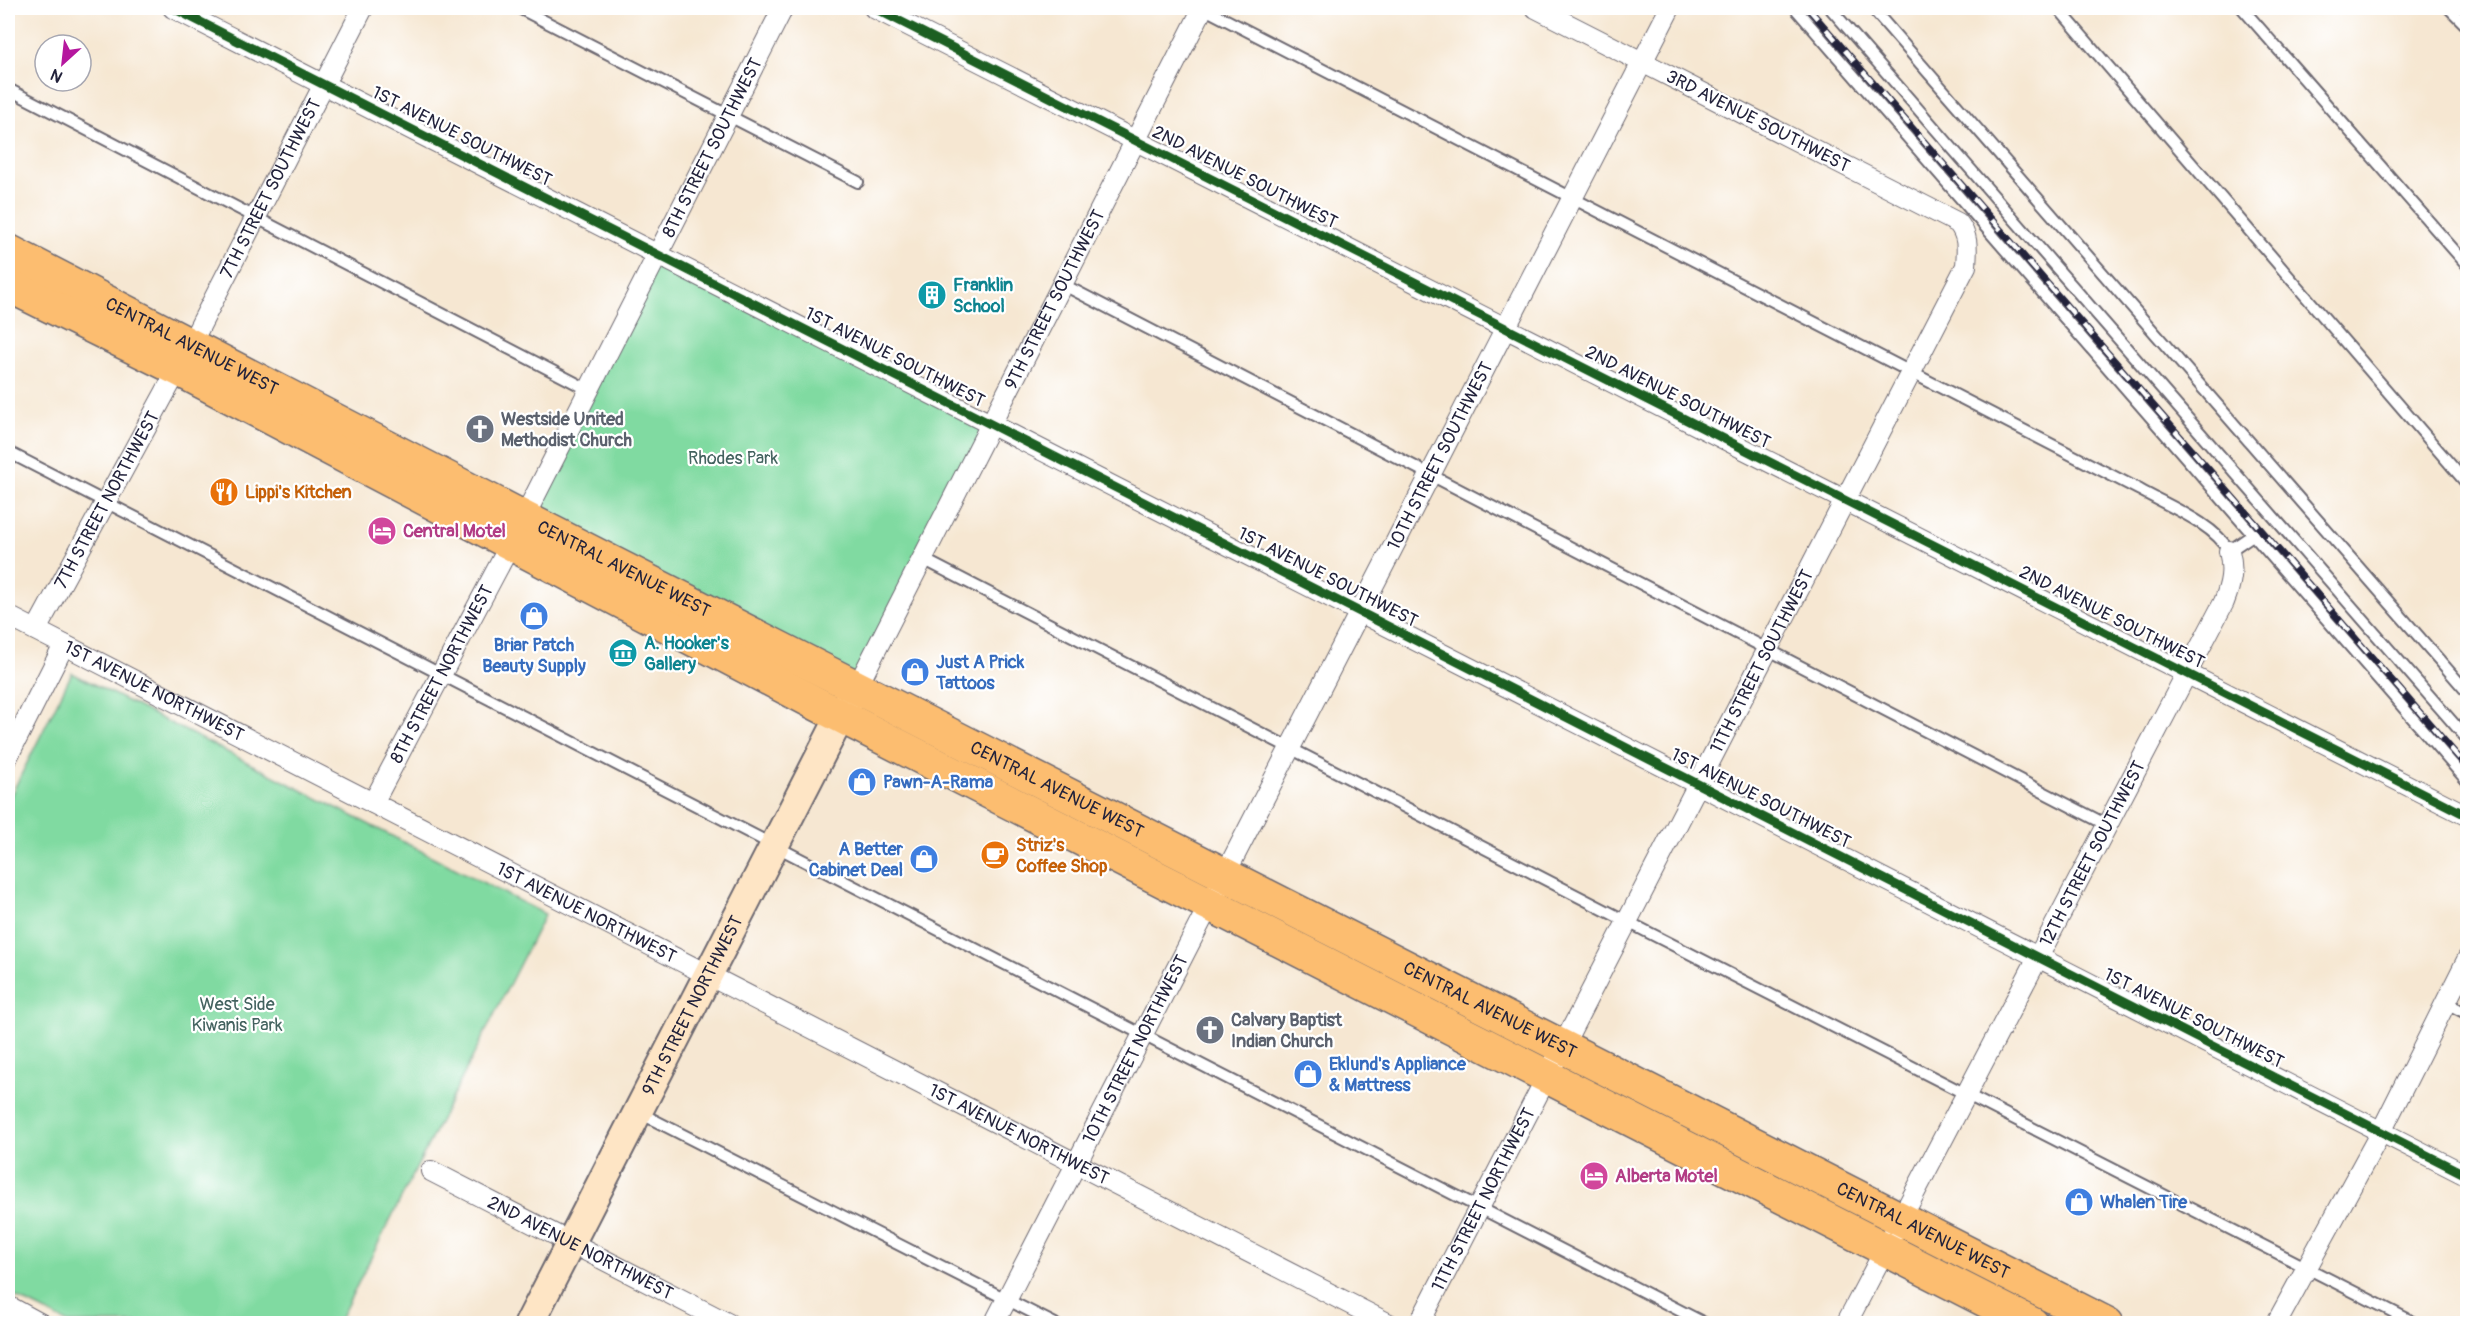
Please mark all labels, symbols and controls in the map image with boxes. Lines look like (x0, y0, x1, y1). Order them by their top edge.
north arrow (33, 33, 93, 93)
street label: 8TH STREET SOUTHWEST (657, 54, 768, 241)
text: N (47, 64, 66, 87)
street label: 3RD AVENUE SOUTHWEST (1662, 65, 1854, 178)
street label: 1ST AVENUE SOUTHWEST (368, 81, 556, 192)
street label: 7TH STREET SOUTHWEST (215, 95, 327, 282)
street label: 2ND AVENUE SOUTHWEST (1148, 121, 1341, 234)
street label: 9TH STREET SOUTHWEST (1000, 206, 1110, 393)
place label: Franklin School (953, 274, 1013, 318)
building icon: Franklin School (916, 279, 948, 311)
street label: CENTRAL AVENUE WEST (101, 292, 282, 401)
street label: 1ST AVENUE SOUTHWEST (801, 302, 989, 413)
street label: 2ND AVENUE SOUTHWEST (1581, 341, 1774, 454)
street label: 10TH STREET SOUTHWEST (1382, 358, 1498, 554)
street label: 7TH STREET NORTHWEST (49, 407, 165, 593)
place label: Westside United Methodist Church (501, 408, 633, 452)
church icon: Westside United Methodist Church (464, 413, 496, 445)
park label: Rhodes Park (688, 447, 778, 470)
restaurant icon: Lippi's Kitchen (208, 476, 240, 508)
place label: Lippi's Kitchen (245, 481, 352, 504)
hotel icon: Central Motel (366, 515, 398, 547)
street label: CENTRAL AVENUE WEST (533, 516, 714, 623)
place label: Central Motel (403, 520, 506, 543)
street label: 1ST AVENUE SOUTHWEST (1234, 522, 1422, 633)
street label: 2ND AVENUE SOUTHWEST (2015, 561, 2208, 674)
street label: 11TH STREET SOUTHWEST (1705, 566, 1819, 757)
street label: 8TH STREET NORTHWEST (385, 581, 499, 767)
shop icon: Briar Patch Beauty Supply (518, 600, 550, 632)
place label: A. Hooker's Gallery (644, 632, 730, 676)
place label: Briar Patch Beauty Supply (482, 634, 586, 678)
street label: 1ST AVENUE NORTHWEST (60, 636, 248, 747)
museum icon: A. Hooker's Gallery (607, 637, 639, 669)
place label: Just A Prick Tattoos (935, 651, 1025, 695)
shop icon: Just A Prick Tattoos (899, 656, 931, 688)
street label: CENTRAL AVENUE WEST (966, 736, 1147, 844)
street label: 1ST AVENUE SOUTHWEST (1667, 743, 1855, 854)
street label: 12TH STREET SOUTHWEST (2035, 757, 2151, 951)
shop icon: Pawn-A-Rama (846, 766, 878, 798)
place label: Pawn-A-Rama (883, 771, 994, 794)
place label: Striz's Coffee Shop (1016, 834, 1108, 878)
place label: A Better Cabinet Deal (809, 838, 904, 882)
cafe icon: Striz's Coffee Shop (979, 839, 1011, 871)
shop icon: A Better Cabinet Deal (908, 843, 940, 875)
street label: 1ST AVENUE NORTHWEST (492, 857, 680, 969)
street label: 9TH STREET NORTHWEST (637, 912, 748, 1099)
street label: 10TH STREET NORTHWEST (1078, 951, 1194, 1148)
street label: CENTRAL AVENUE WEST (1399, 957, 1580, 1064)
street label: 1ST AVENUE SOUTHWEST (2100, 963, 2288, 1074)
park label: West Side Kiwanis Park (192, 993, 283, 1037)
place label: Calvary Baptist Indian Church (1231, 1009, 1343, 1053)
church icon: Calvary Baptist Indian Church (1194, 1014, 1226, 1046)
place label: Eklund's Appliance & Mattress (1329, 1053, 1467, 1097)
shop icon: Eklund's Appliance & Mattress (1292, 1058, 1324, 1090)
street label: 1ST AVENUE NORTHWEST (925, 1079, 1113, 1190)
street label: 11TH STREET NORTHWEST (1427, 1104, 1541, 1296)
hotel icon: Alberta Motel (1578, 1160, 1610, 1192)
place label: Alberta Motel (1615, 1165, 1718, 1188)
street label: CENTRAL AVENUE WEST (1832, 1177, 2014, 1285)
shop icon: Whalen Tire (2063, 1186, 2095, 1218)
street label: 2ND AVENUE NORTHWEST (484, 1191, 677, 1305)
place label: Whalen Tire (2100, 1191, 2188, 1214)

